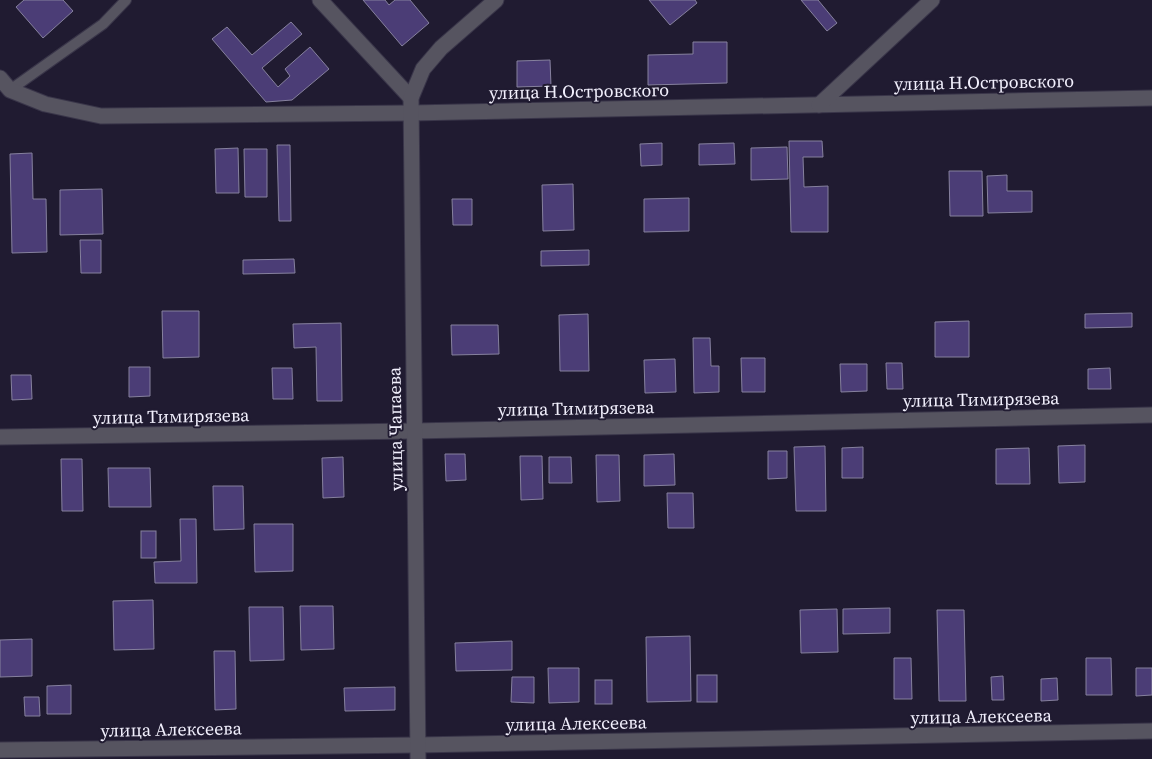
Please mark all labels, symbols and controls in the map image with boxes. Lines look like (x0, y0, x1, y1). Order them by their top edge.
street label: улица Н.Островского (894, 68, 1074, 96)
street label: улица Н.Островского (489, 77, 669, 105)
street label: улица Чапаева (381, 366, 409, 491)
street label: улица Тимирязева (902, 385, 1060, 413)
street label: улица Тимирязева (497, 394, 655, 422)
street label: улица Тимирязева (92, 402, 250, 430)
street label: улица Алексеева (910, 702, 1053, 730)
street label: улица Алексеева (505, 709, 648, 737)
street label: улица Алексеева (100, 715, 243, 743)

